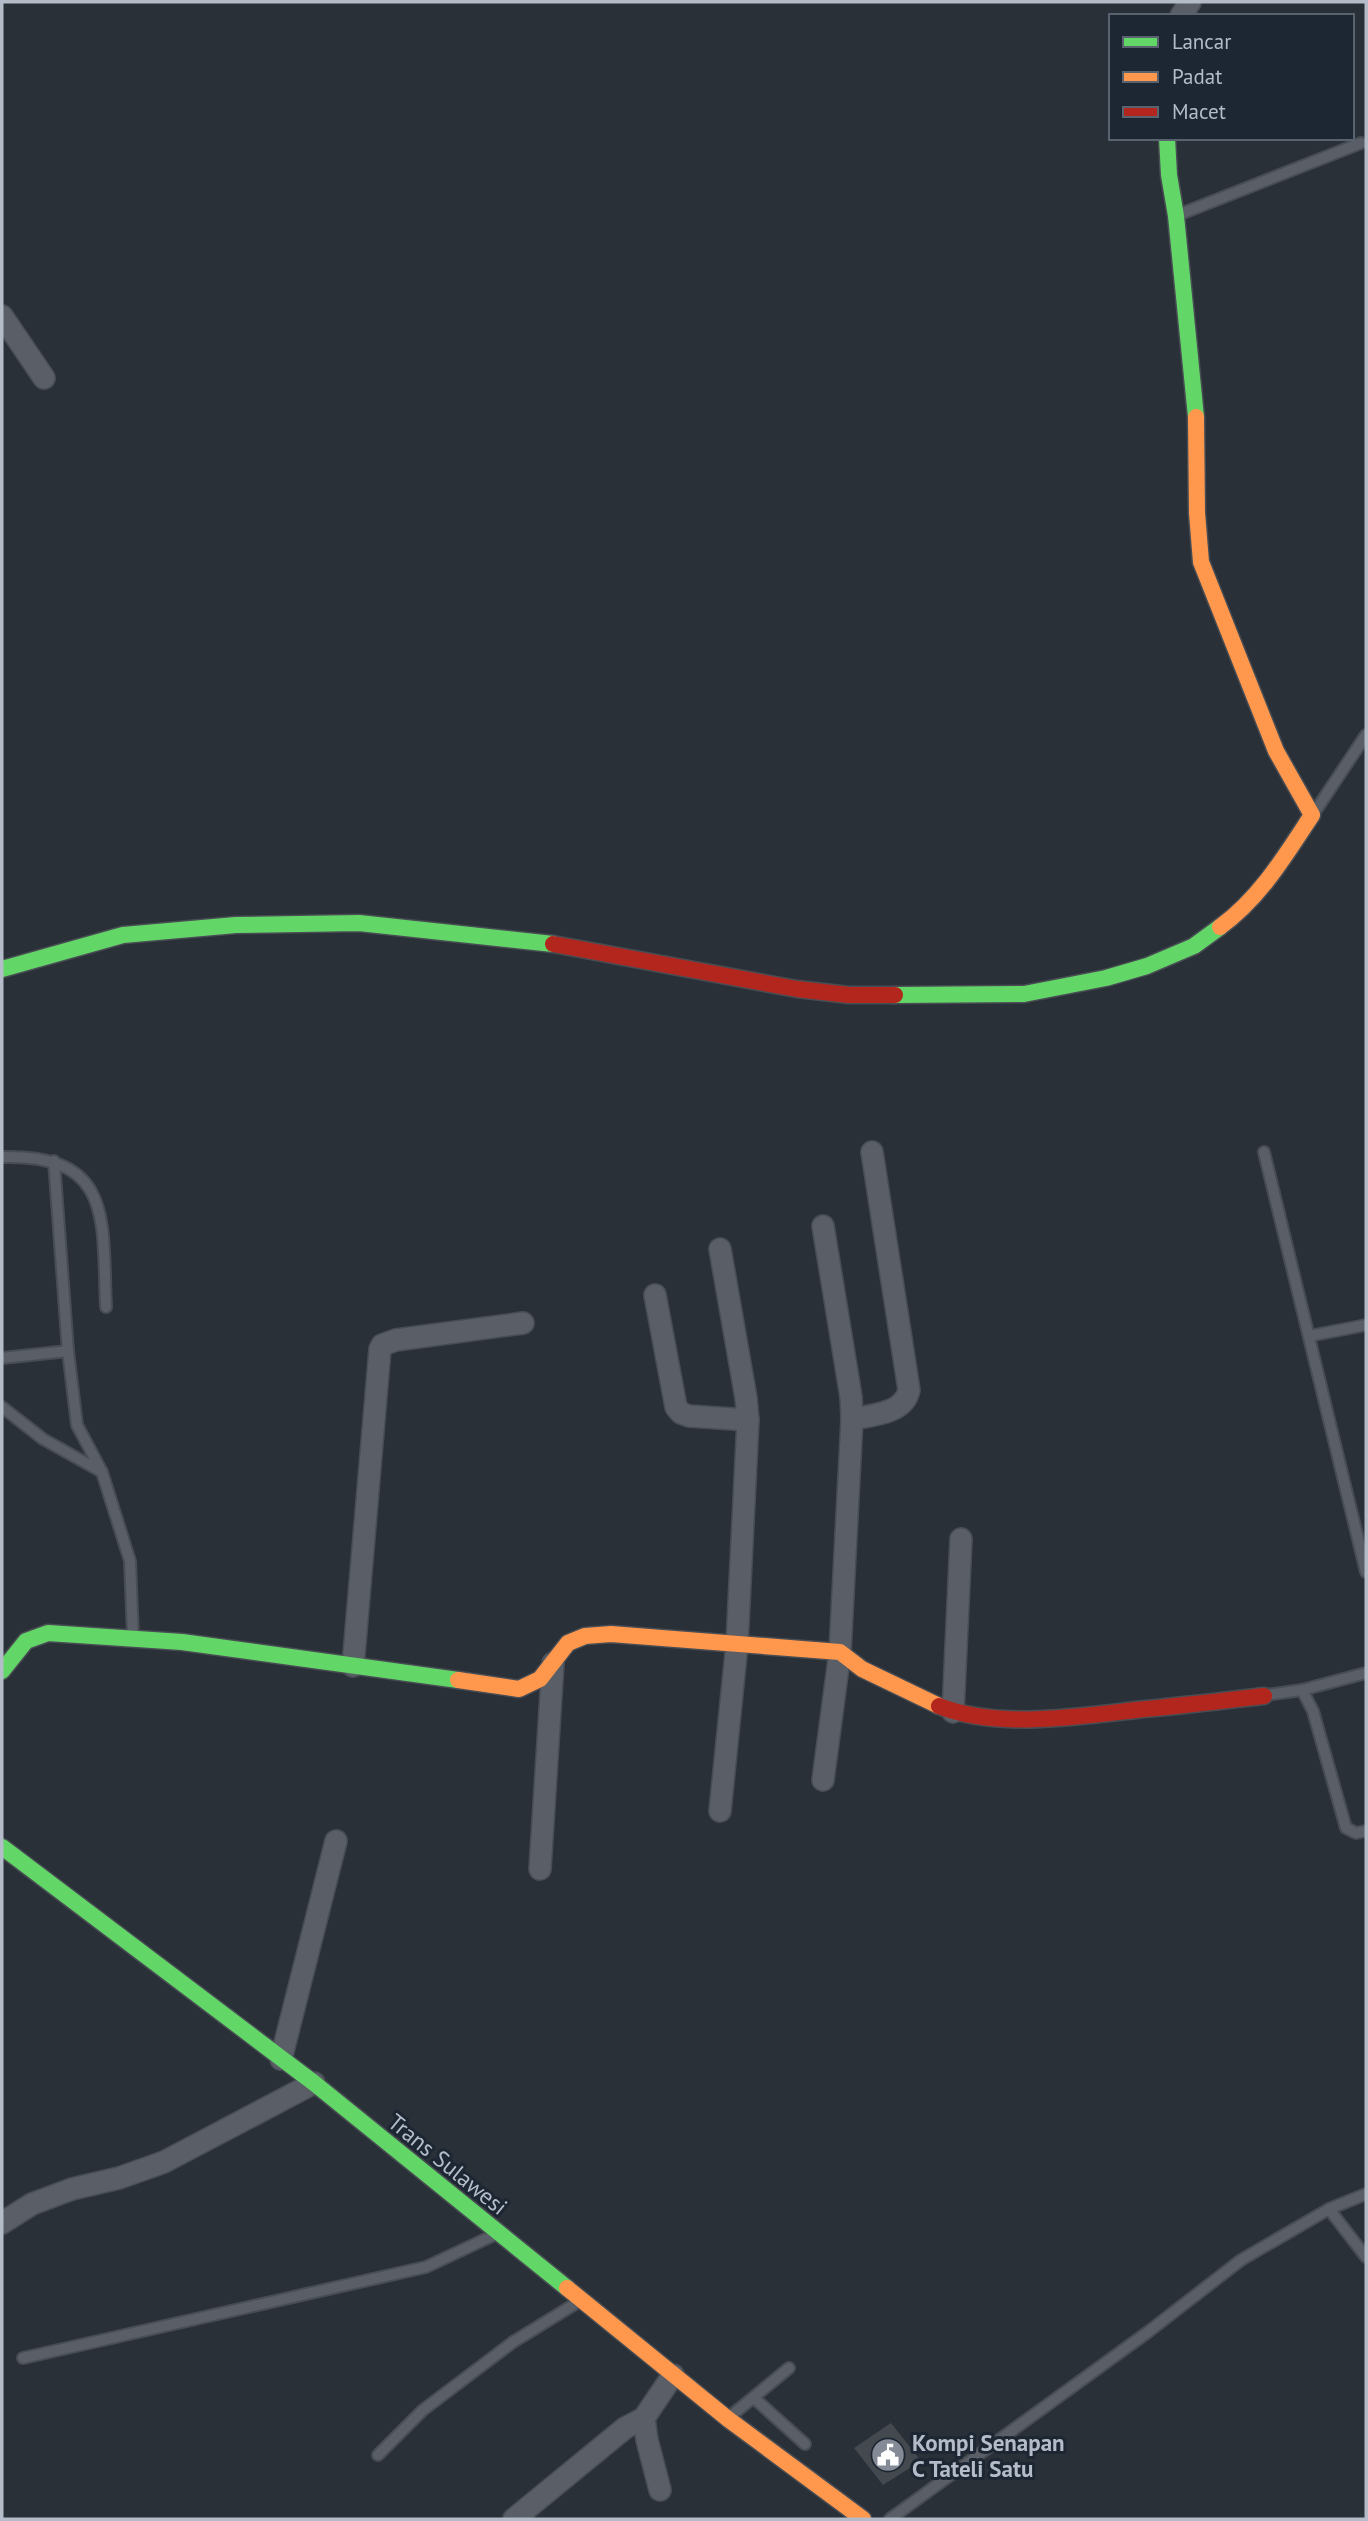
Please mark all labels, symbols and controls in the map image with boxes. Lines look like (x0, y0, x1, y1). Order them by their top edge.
legend (1109, 14, 1354, 140)
text: Lancar (1172, 28, 1231, 55)
text: Padat (1172, 63, 1222, 90)
text: Macet (1172, 98, 1226, 125)
street label: Trans Sulawesi (383, 2107, 513, 2221)
place label: Kompi Senapan C Tateli Satu (912, 2428, 1065, 2483)
public building icon: Kompi Senapan C Tateli Satu (869, 2436, 907, 2474)

